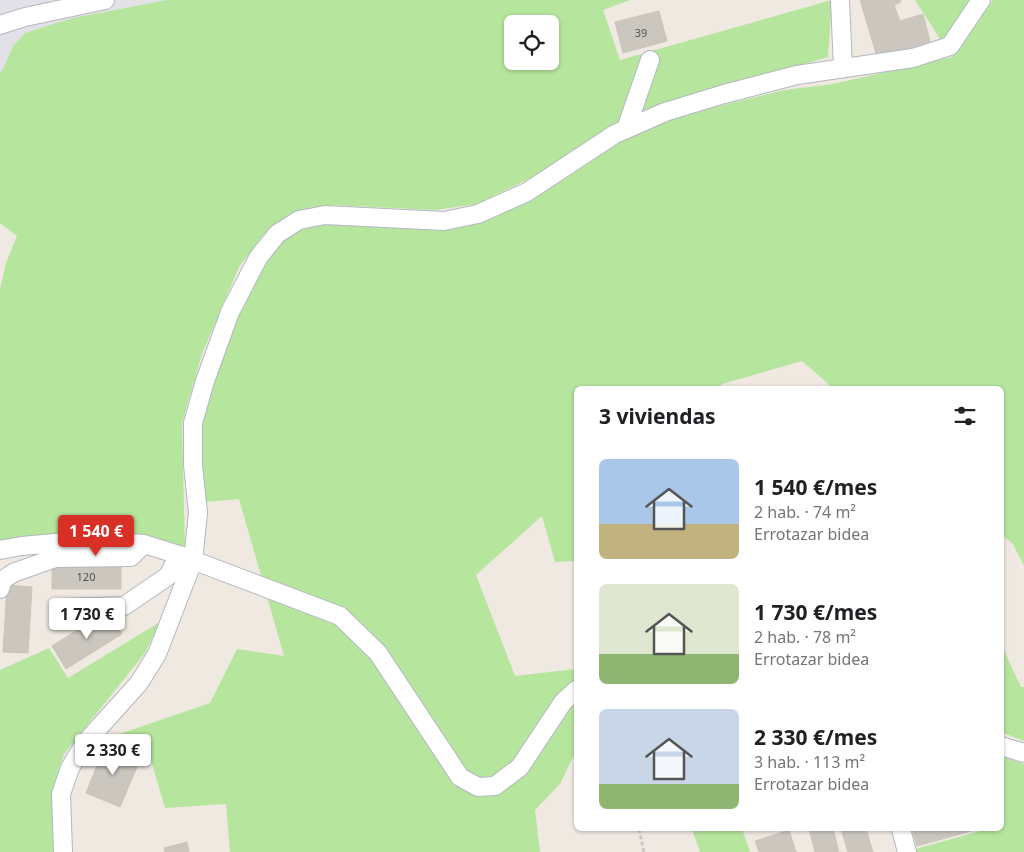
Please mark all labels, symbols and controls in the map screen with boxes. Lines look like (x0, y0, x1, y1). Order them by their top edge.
map controls (504, 15, 559, 70)
button: locate (504, 15, 559, 70)
house number: 39 (635, 25, 647, 40)
text: 3 viviendas (599, 402, 716, 430)
icon: filters (951, 402, 979, 430)
text: 1 540 €/mes (754, 473, 877, 501)
icon: home (639, 479, 699, 539)
text: 2 hab. · 74 m² (754, 501, 856, 523)
pin: 1 540 € (50, 514, 142, 557)
text: 1 540 € (69, 520, 123, 542)
text: Errotazar bidea (754, 523, 869, 545)
house number: 120 (77, 569, 95, 584)
pin: 1 730 € (41, 598, 133, 640)
text: 1 730 €/mes (754, 598, 877, 626)
text: 1 730 € (60, 603, 114, 625)
icon: home (639, 604, 699, 664)
text: 2 hab. · 78 m² (754, 626, 856, 648)
text: Errotazar bidea (754, 648, 869, 670)
text: 2 330 €/mes (754, 723, 877, 751)
icon: home (639, 729, 699, 789)
pin: 2 330 € (67, 734, 159, 776)
text: 2 330 € (86, 739, 140, 761)
text: 3 hab. · 113 m² (754, 751, 865, 773)
text: Errotazar bidea (754, 773, 869, 795)

